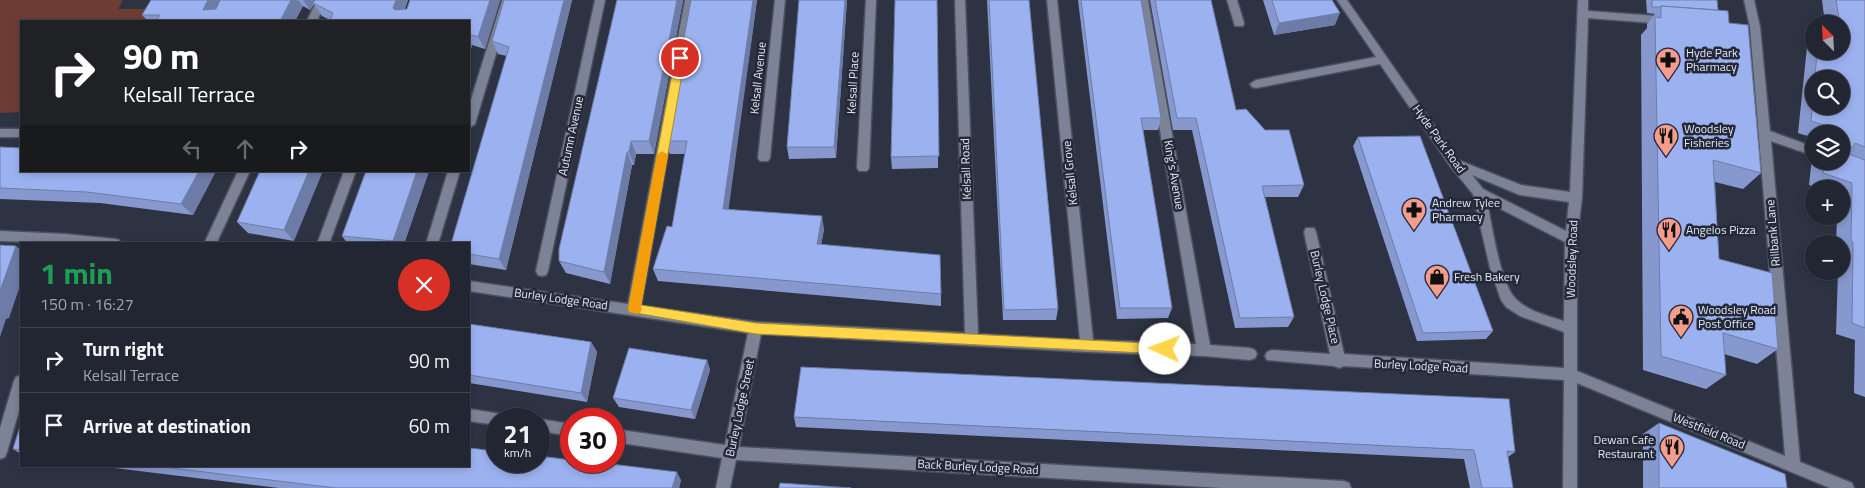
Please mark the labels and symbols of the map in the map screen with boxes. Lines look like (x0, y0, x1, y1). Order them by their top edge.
north arrow (1805, 15, 1850, 60)
pin (659, 37, 701, 79)
street label: Kelsall Avenue (744, 41, 771, 115)
place label: Hyde Park Pharmacy (1686, 43, 1738, 76)
pharmacy icon: Hyde Park Pharmacy (1655, 47, 1681, 81)
street label: Kelsall Place (841, 51, 864, 115)
street label: Autumn Avenue (553, 94, 588, 177)
street label: Hyde Park Road (1408, 101, 1471, 177)
place label: Woodsley Fisheries (1684, 119, 1734, 152)
restaurant icon: Woodsley Fisheries (1653, 123, 1679, 157)
street label: Kelsall Road (955, 138, 976, 200)
street label: King's Avenue (1159, 139, 1190, 211)
street label: Kelsall Grove (1057, 140, 1082, 206)
place label: Andrew Tylee Pharmacy (1432, 193, 1500, 226)
pharmacy icon: Andrew Tylee Pharmacy (1401, 197, 1427, 231)
street label: Rillbank Lane (1760, 199, 1785, 267)
restaurant icon: Angelos Pizza (1656, 217, 1682, 251)
street label: Woodsley Road (1561, 220, 1582, 298)
place label: Angelos Pizza (1686, 220, 1756, 239)
street label: Burley Lodge Place (1305, 248, 1345, 346)
shop icon: Fresh Bakery (1424, 264, 1450, 298)
place label: Fresh Bakery (1454, 267, 1520, 286)
street label: Burley Lodge Road (513, 283, 609, 314)
place label: Woodsley Road Post Office (1698, 300, 1776, 333)
public building icon: Woodsley Road Post Office (1668, 304, 1694, 338)
position arrow (1138, 322, 1190, 374)
street label: Burley Lodge Road (1373, 354, 1469, 377)
street label: Burley Lodge Street (720, 357, 759, 458)
street label: Westfield Road (1670, 407, 1748, 454)
speed limit sign: 30 (560, 408, 625, 473)
place label: Dewan Cafe Restaurant (1594, 430, 1655, 463)
restaurant icon: Dewan Cafe Restaurant (1659, 434, 1685, 468)
street label: Back Burley Lodge Road (917, 454, 1039, 479)

